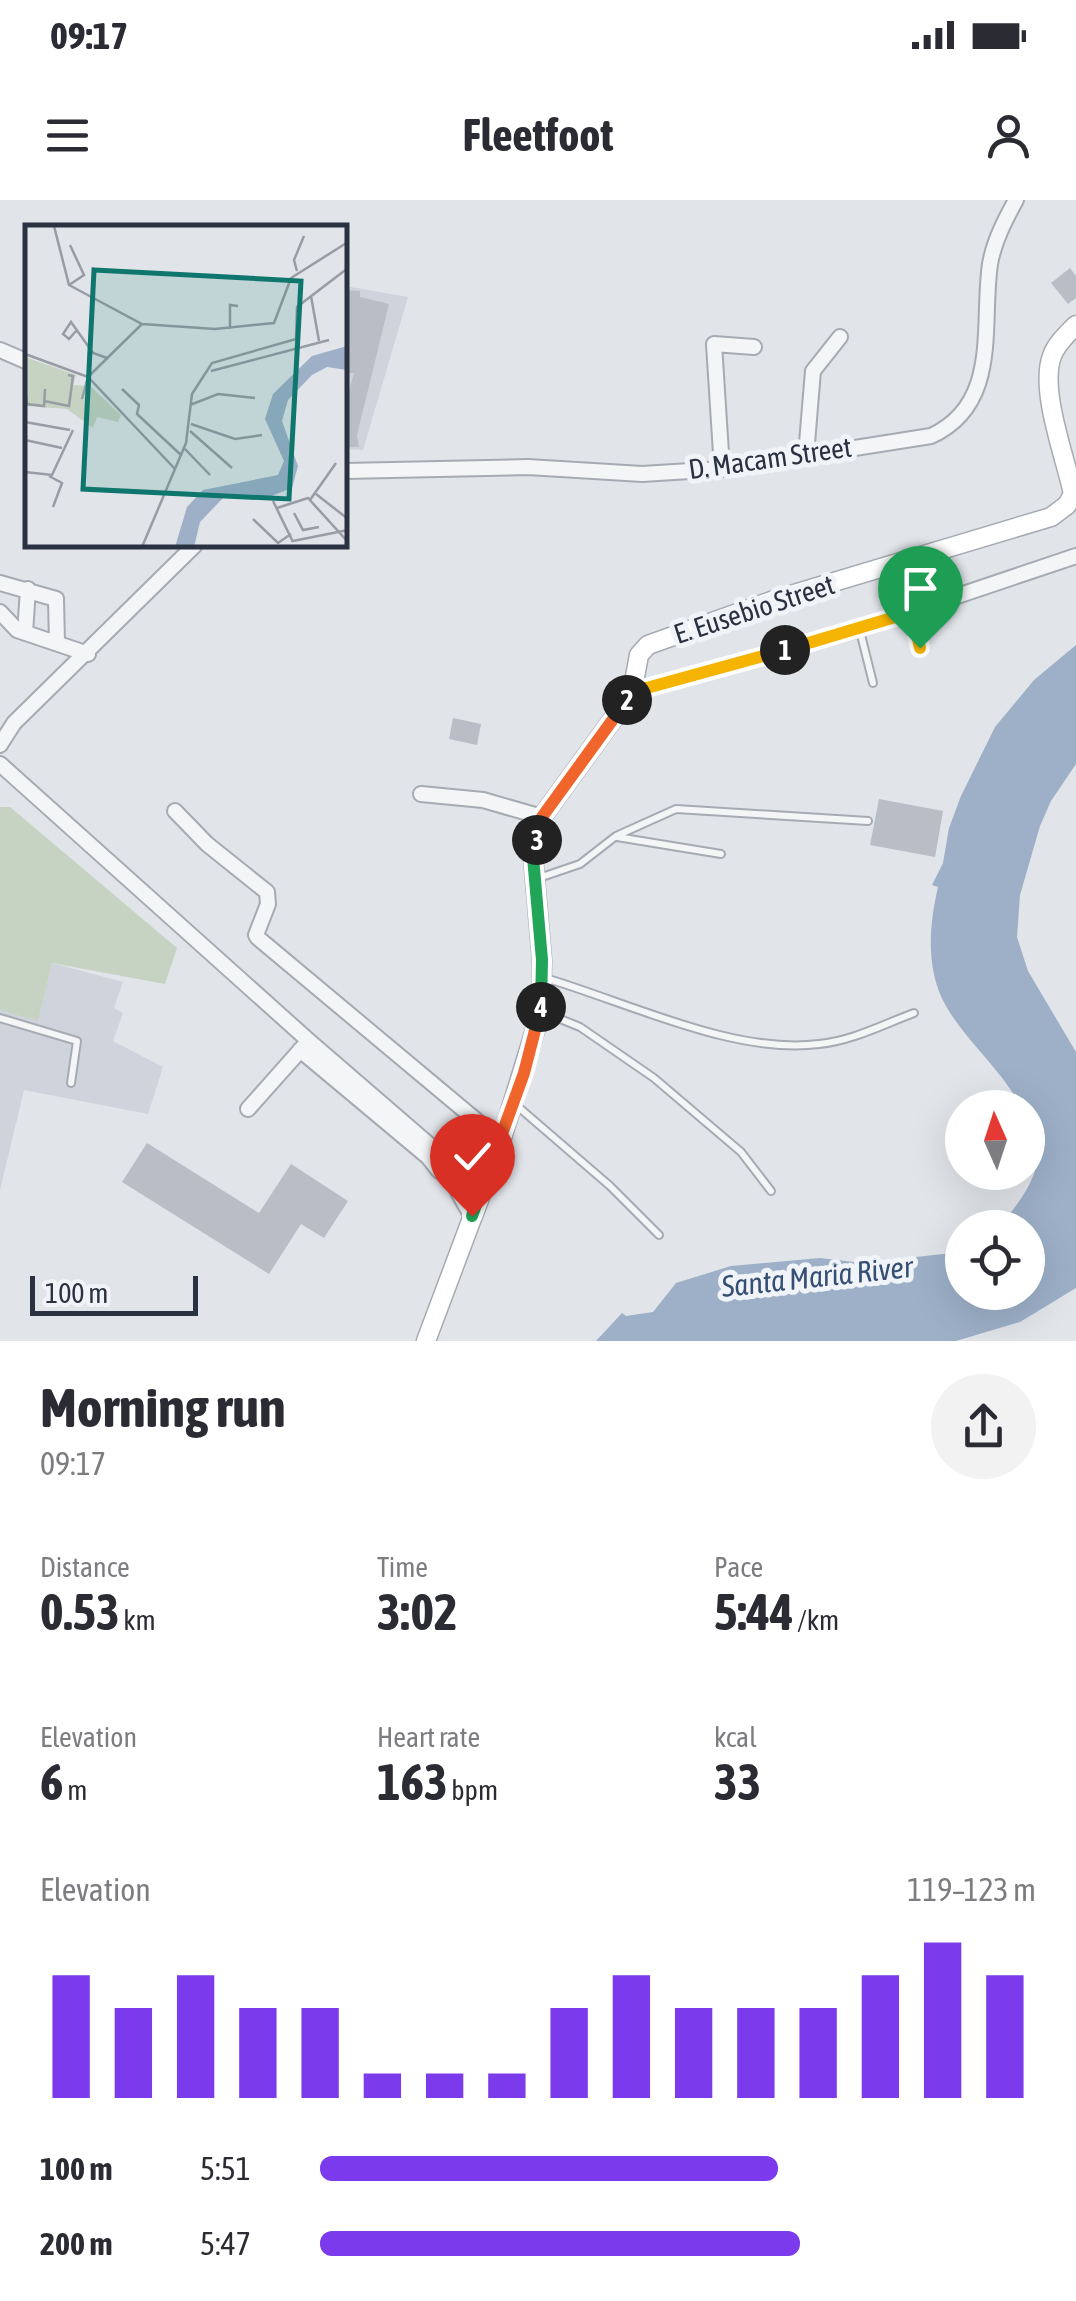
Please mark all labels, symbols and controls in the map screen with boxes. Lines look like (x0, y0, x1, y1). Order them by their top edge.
text: 09:17 (50, 14, 128, 57)
icon: menu (40, 108, 95, 163)
icon: person (981, 108, 1036, 163)
text: Fleetfoot (463, 109, 613, 161)
inset map (25, 225, 348, 548)
street label: D. Macam Street (686, 431, 854, 485)
pin (878, 546, 963, 649)
icon: arrive (893, 561, 948, 616)
street label: E. Eusebio Street (670, 568, 838, 650)
pin: 1 (760, 625, 810, 675)
text: 1 (778, 634, 792, 666)
pin: 2 (602, 675, 652, 725)
text: 2 (620, 684, 634, 716)
pin: 3 (512, 815, 562, 865)
text: 3 (530, 824, 544, 856)
pin: 4 (516, 982, 566, 1032)
text: 4 (534, 991, 548, 1023)
north arrow (945, 1090, 1045, 1190)
map controls (945, 1090, 1045, 1310)
pin (430, 1114, 515, 1217)
icon: check (445, 1129, 500, 1184)
button: locate (945, 1210, 1045, 1310)
water label: Santa Maria River (719, 1249, 915, 1303)
scale bar (30, 1271, 198, 1316)
text: 100 m (45, 1277, 108, 1309)
button: share (931, 1374, 1036, 1479)
text: Morning run (40, 1376, 286, 1439)
text: 09:17 (40, 1445, 106, 1482)
text: Distance (40, 1551, 130, 1583)
text: Time (377, 1551, 428, 1583)
text: Pace (714, 1551, 763, 1583)
text: 0.53 (40, 1583, 119, 1641)
text: 3:02 (377, 1583, 457, 1641)
text: 5:44 (714, 1583, 793, 1641)
text: km (119, 1604, 156, 1636)
text: /km (793, 1604, 839, 1636)
text: Elevation (40, 1721, 137, 1753)
text: Heart rate (377, 1721, 480, 1753)
text: kcal (714, 1721, 757, 1753)
text: 6 (40, 1753, 64, 1811)
text: 163 (377, 1753, 448, 1811)
text: 33 (714, 1753, 761, 1811)
text: m (64, 1774, 88, 1806)
text: bpm (448, 1774, 498, 1806)
text: Elevation (40, 1871, 151, 1908)
text: 119–123 m (907, 1871, 1036, 1908)
text: 100 m (40, 2150, 113, 2187)
text: 5:51 (200, 2150, 251, 2187)
text: 200 m (40, 2225, 113, 2262)
text: 5:47 (200, 2225, 251, 2262)

